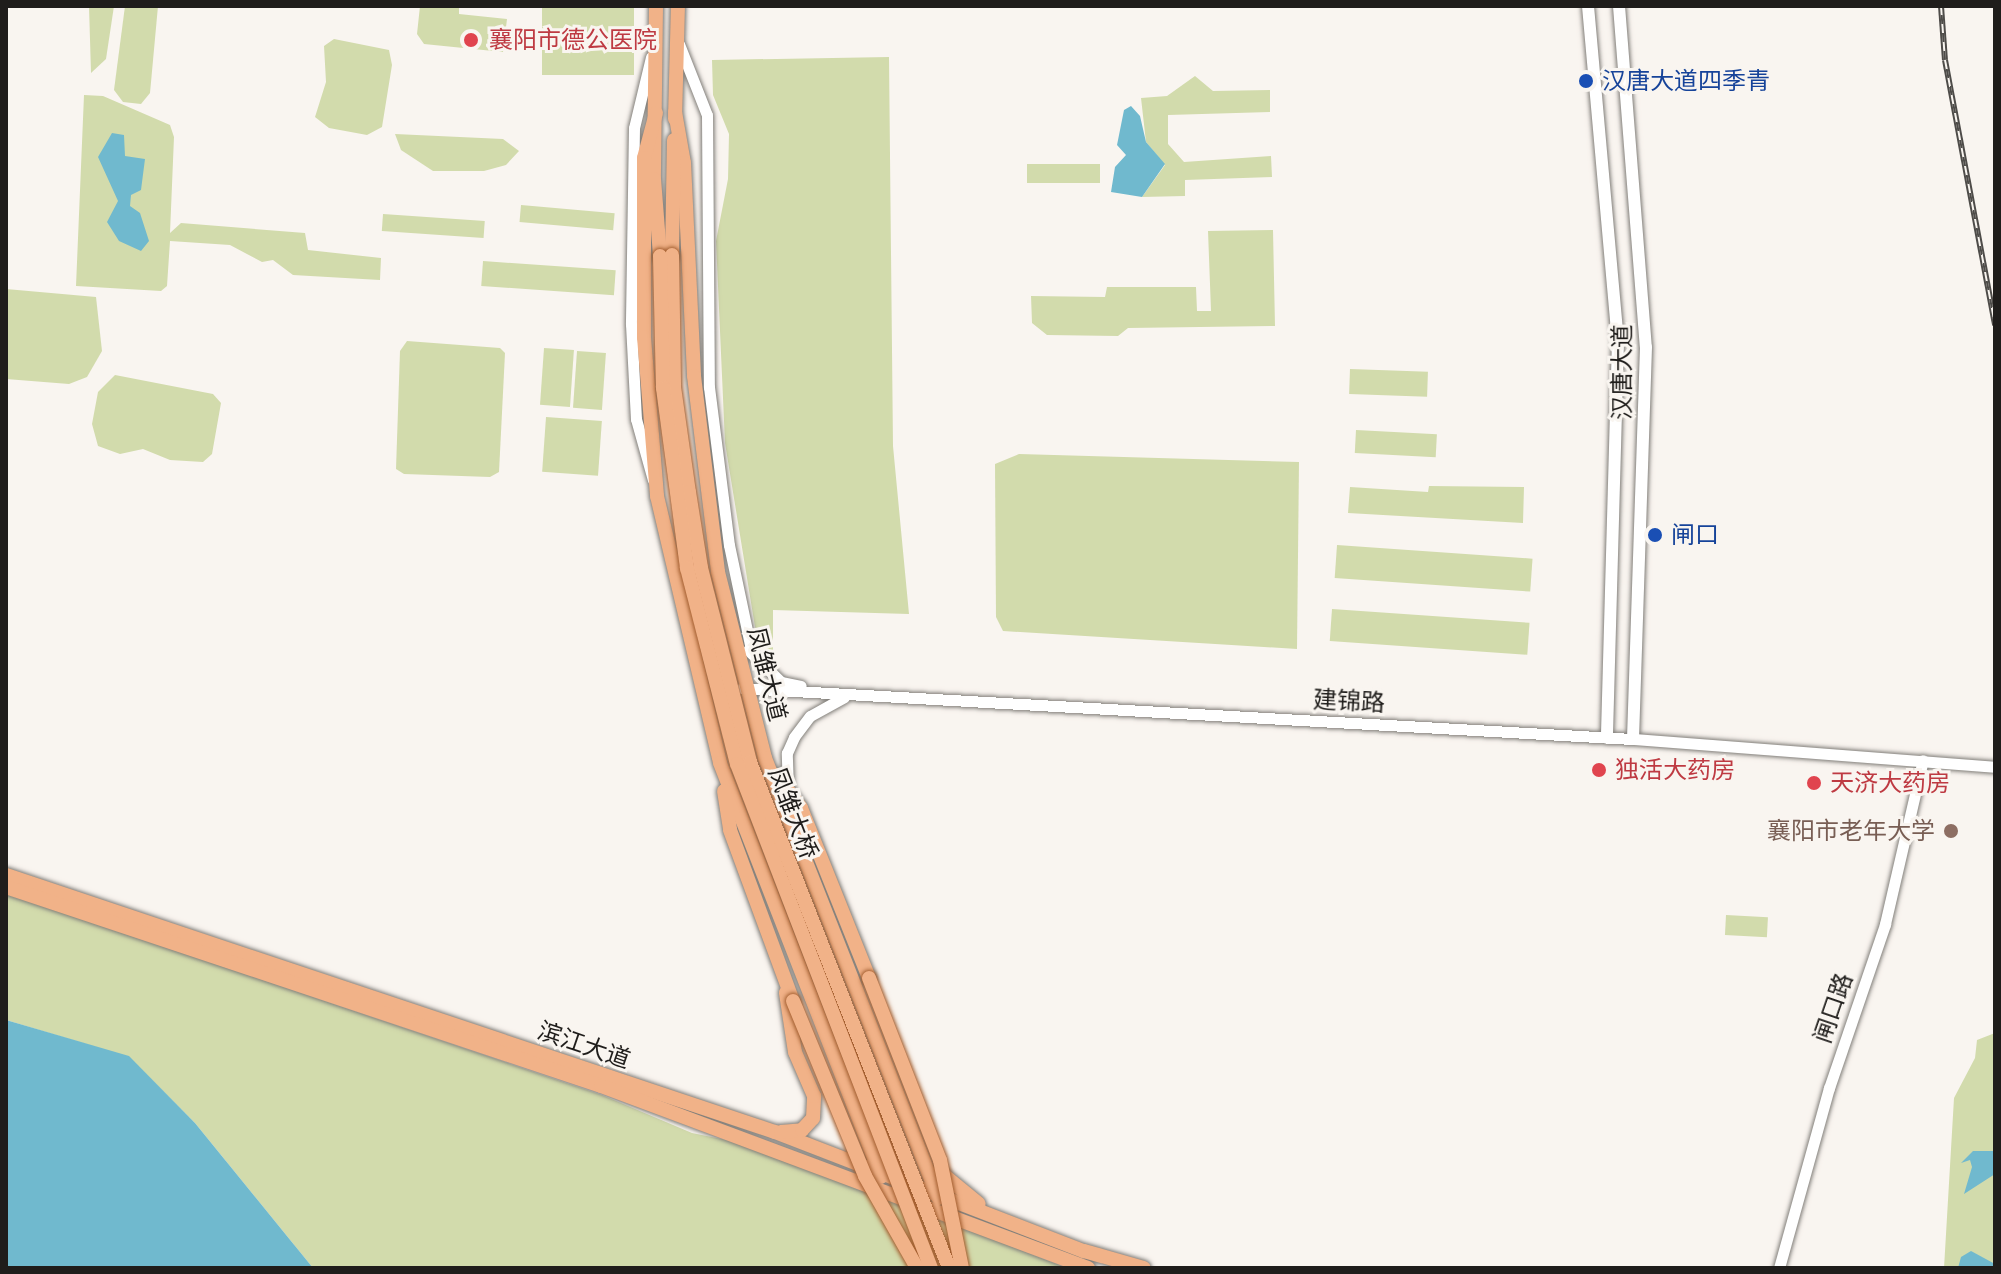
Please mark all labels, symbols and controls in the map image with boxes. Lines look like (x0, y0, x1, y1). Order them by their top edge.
place label: 襄阳市德公医院 (489, 26, 657, 54)
marker: 襄阳市德公医院 (460, 29, 482, 51)
place label: 汉唐大道四季青 (1602, 67, 1770, 95)
marker: 汉唐大道四季青 (1577, 72, 1595, 90)
street label: 汉唐大道 (1608, 324, 1636, 420)
place label: 闸口 (1671, 521, 1719, 549)
marker: 闸口 (1646, 526, 1664, 544)
street label: 凤雏大道 (741, 624, 793, 724)
street label: 建锦路 (1312, 685, 1386, 717)
place label: 独活大药房 (1615, 756, 1735, 784)
marker: 独活大药房 (1590, 761, 1608, 779)
street label: 凤雏大桥 (762, 763, 824, 863)
place label: 天济大药房 (1830, 769, 1950, 797)
marker: 天济大药房 (1805, 774, 1823, 792)
place label: 襄阳市老年大学 (1767, 817, 1935, 845)
marker: 襄阳市老年大学 (1942, 822, 1960, 840)
street label: 闸口路 (1808, 969, 1858, 1047)
street label: 滨江大道 (534, 1016, 634, 1074)

